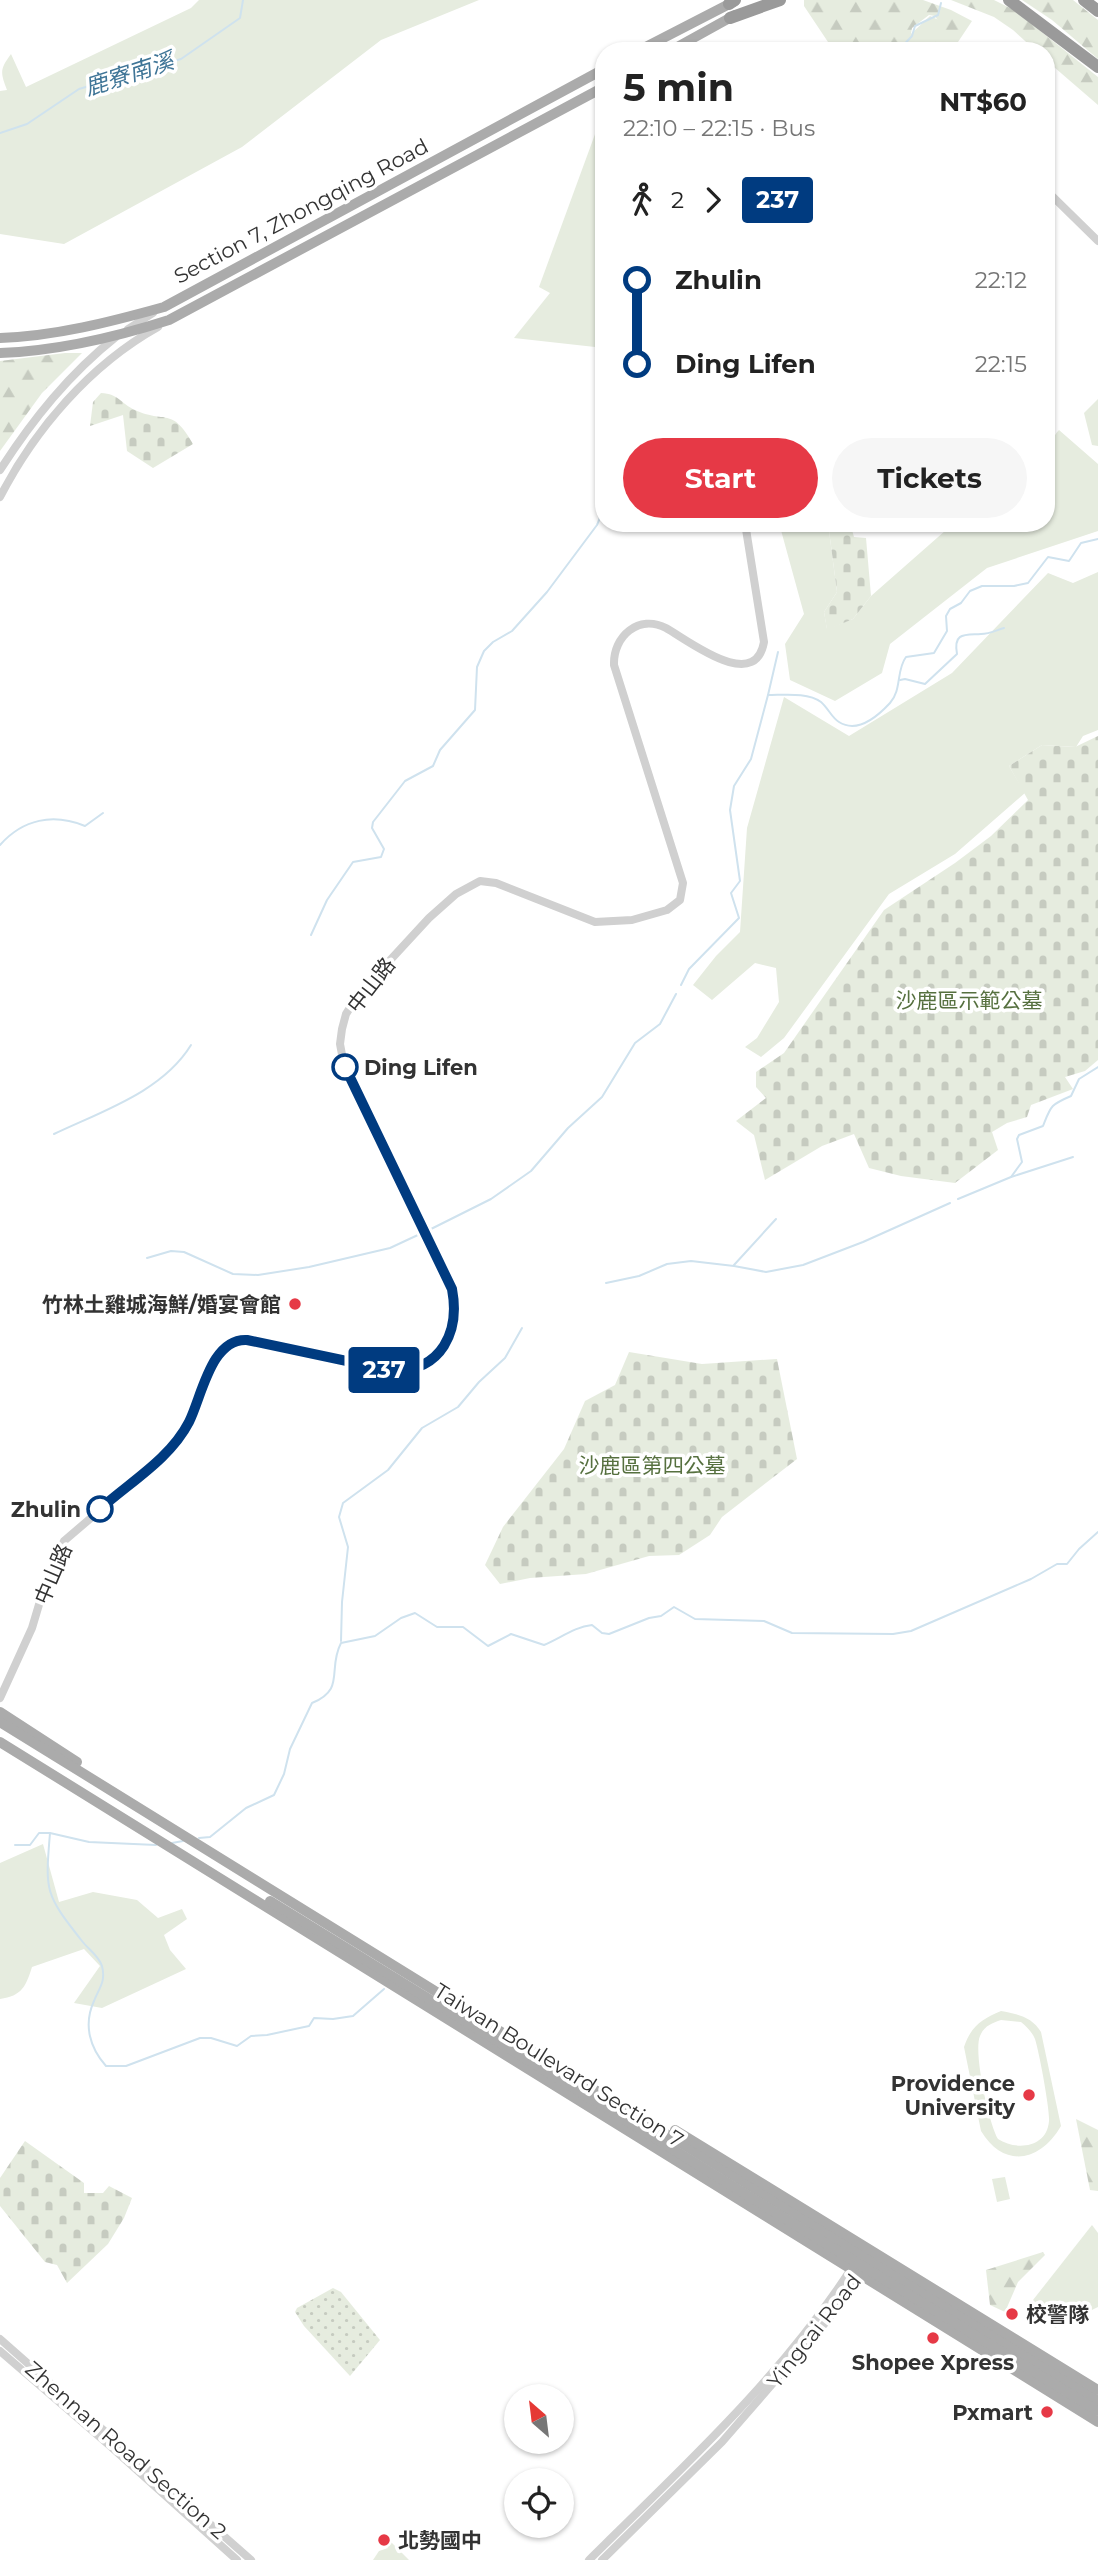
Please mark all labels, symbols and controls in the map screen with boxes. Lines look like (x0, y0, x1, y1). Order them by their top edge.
water label: 鹿寮南溪 (81, 46, 180, 102)
text: 5 min (623, 64, 734, 111)
text: NT$60 (939, 86, 1027, 118)
text: 22:10 – 22:15 · Bus (623, 114, 815, 142)
street label: Section 7, Zhongqing Road (170, 133, 432, 289)
icon: walk (623, 181, 661, 219)
icon: forward (694, 181, 732, 219)
text: 237 (756, 185, 799, 214)
text: 2 (671, 186, 684, 214)
text: Zhulin (675, 264, 762, 296)
text: 22:12 (975, 266, 1027, 294)
text: Ding Lifen (675, 348, 816, 380)
text: 22:15 (975, 350, 1027, 378)
button: Start (623, 438, 818, 518)
button: Tickets (832, 438, 1027, 518)
street label: 中山路 (342, 952, 400, 1018)
park label: 沙鹿區示範公墓 (896, 988, 1043, 1013)
marker: Ding Lifen (332, 1054, 358, 1080)
place label: Ding Lifen (364, 1055, 478, 1080)
place label: 竹林土雞城海鮮/婚宴會館 (42, 1292, 281, 1317)
marker: 竹林土雞城海鮮/婚宴會館 (287, 1296, 303, 1312)
line badge: 237 (344, 1347, 424, 1393)
text: 237 (362, 1355, 406, 1384)
park label: 沙鹿區第四公墓 (579, 1453, 726, 1478)
marker: Zhulin (87, 1496, 113, 1522)
place label: Zhulin (11, 1497, 81, 1522)
street label: 中山路 (29, 1540, 77, 1608)
street label: Taiwan Boulevard Section 7 (430, 1978, 688, 2152)
place label: Providence University (891, 2071, 1015, 2120)
marker: Providence University (1021, 2087, 1037, 2103)
street label: Yingcai Road (762, 2269, 866, 2393)
place label: 校警隊 (1026, 2302, 1090, 2327)
marker: 校警隊 (1004, 2306, 1020, 2322)
marker: Shopee Xpress (925, 2330, 941, 2346)
place label: Shopee Xpress (852, 2350, 1014, 2375)
street label: Zhennan Road Section 2 (20, 2356, 232, 2544)
north arrow (504, 2384, 574, 2454)
map controls (504, 2384, 574, 2538)
place label: Pxmart (952, 2400, 1033, 2425)
marker: Pxmart (1039, 2404, 1055, 2420)
button: locate (504, 2468, 574, 2538)
place label: 北勢國中 (398, 2528, 482, 2553)
marker: 北勢國中 (376, 2532, 392, 2548)

